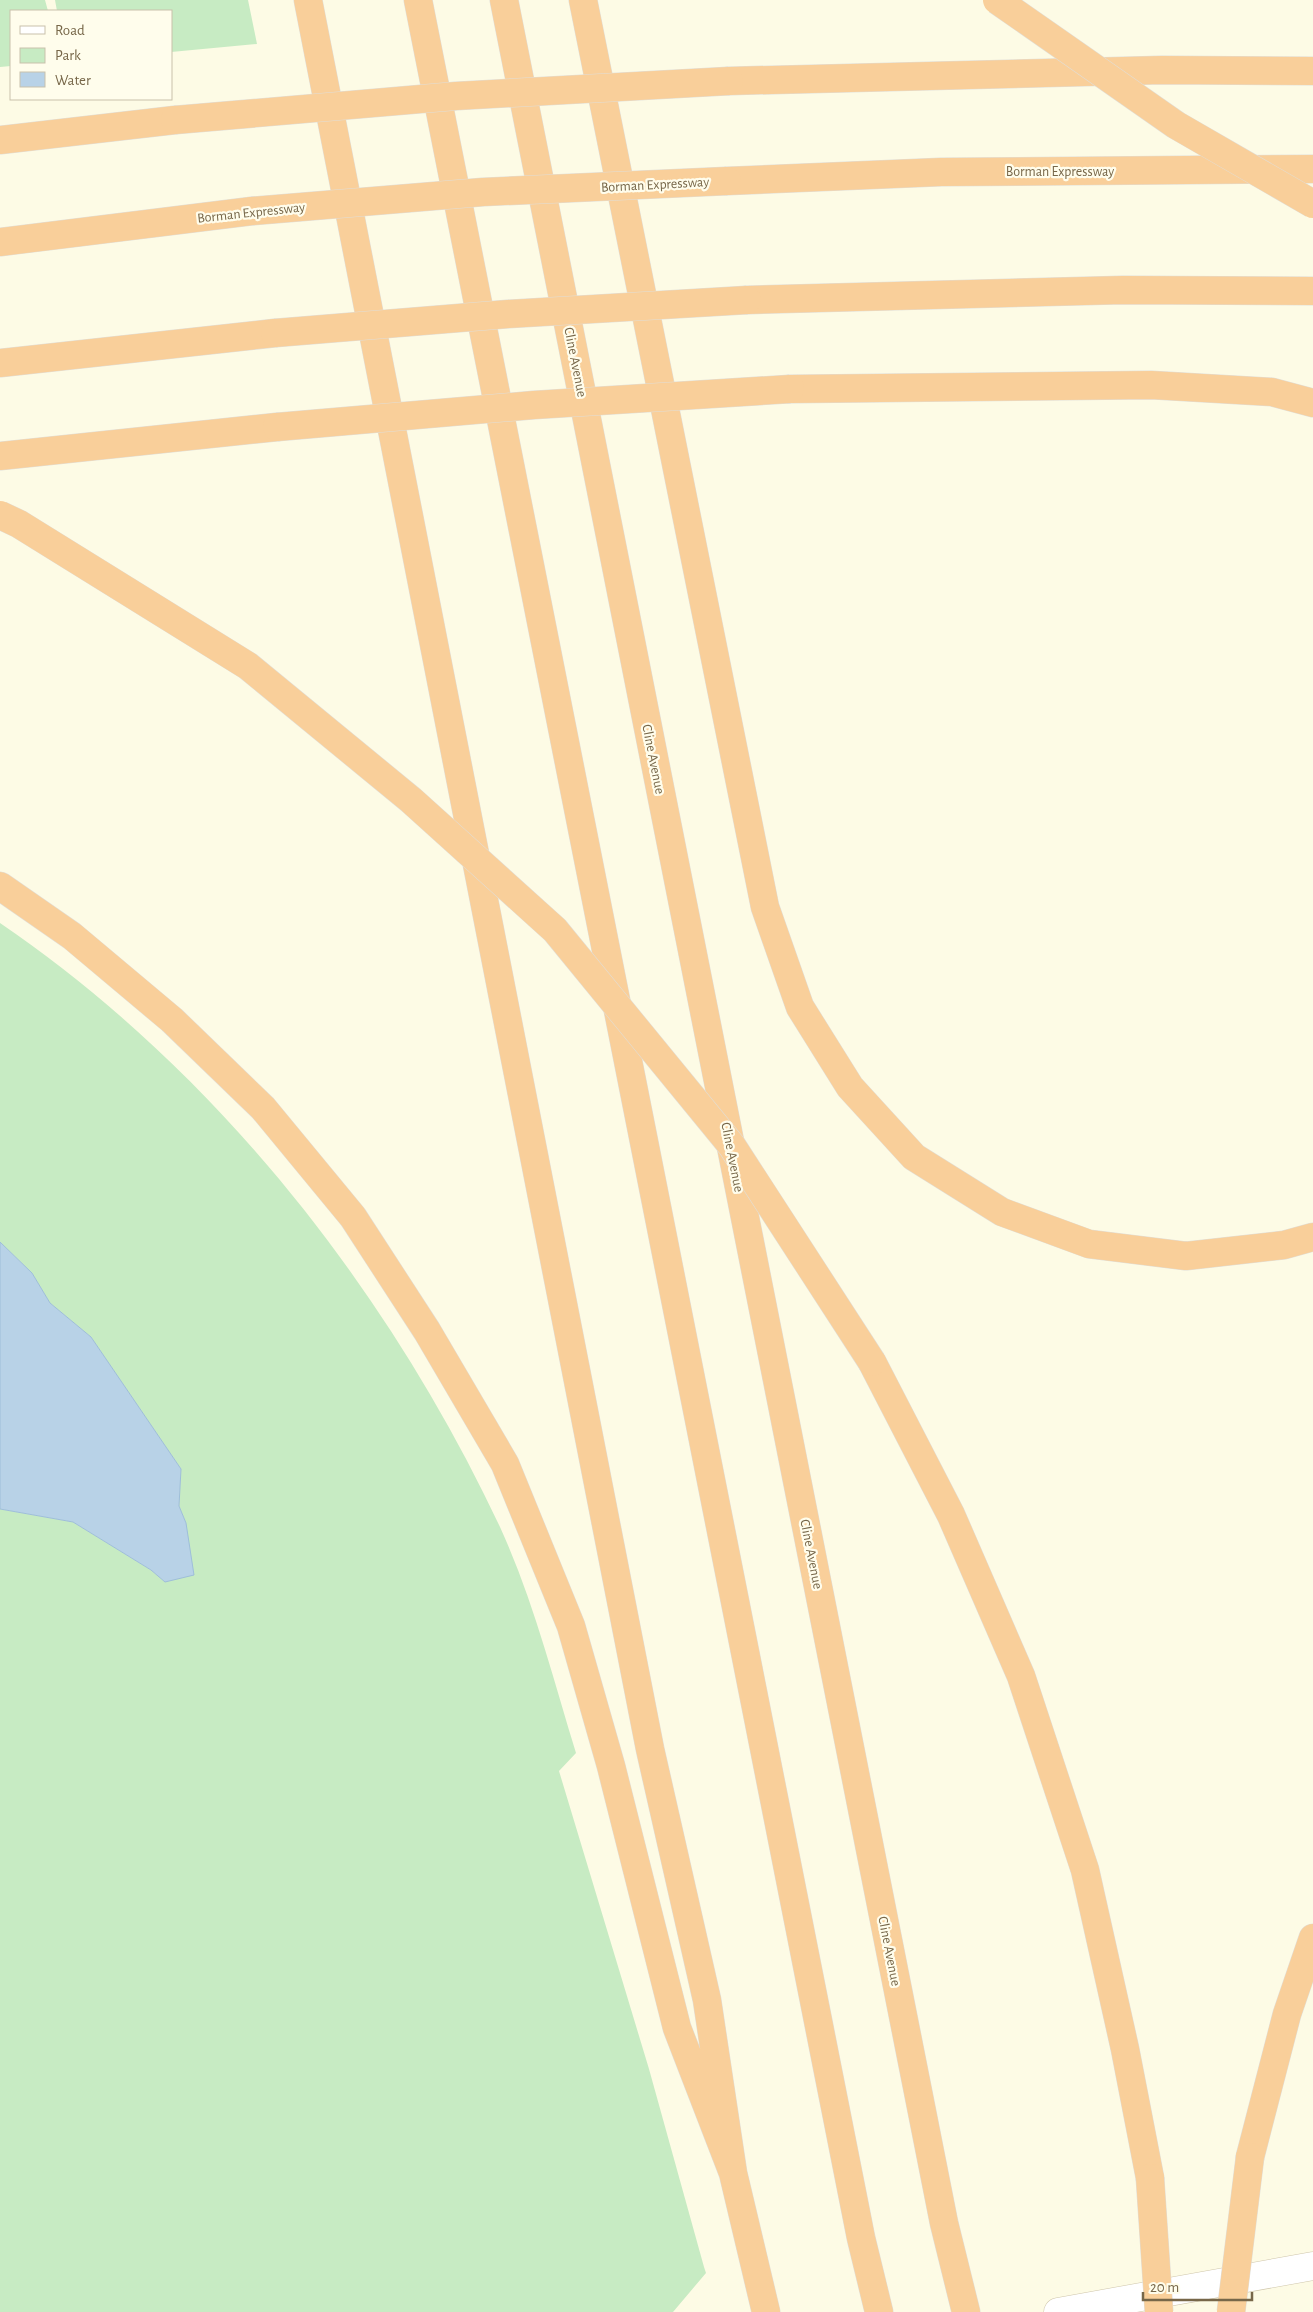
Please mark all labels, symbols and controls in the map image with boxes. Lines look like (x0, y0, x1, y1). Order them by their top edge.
legend (10, 10, 172, 100)
text: Road (55, 23, 85, 38)
text: Park (55, 48, 81, 63)
text: Water (55, 73, 91, 88)
street label: Borman Expressway (1006, 165, 1114, 179)
street label: Borman Expressway (601, 175, 710, 195)
street label: Borman Expressway (197, 200, 306, 226)
street label: Cline Avenue (561, 326, 589, 398)
street label: Cline Avenue (639, 723, 667, 795)
street label: Cline Avenue (718, 1121, 746, 1193)
street label: Cline Avenue (797, 1518, 825, 1590)
street label: Cline Avenue (875, 1915, 903, 1987)
scale bar (1143, 2270, 1252, 2302)
text: 20 m (1150, 2280, 1179, 2295)

